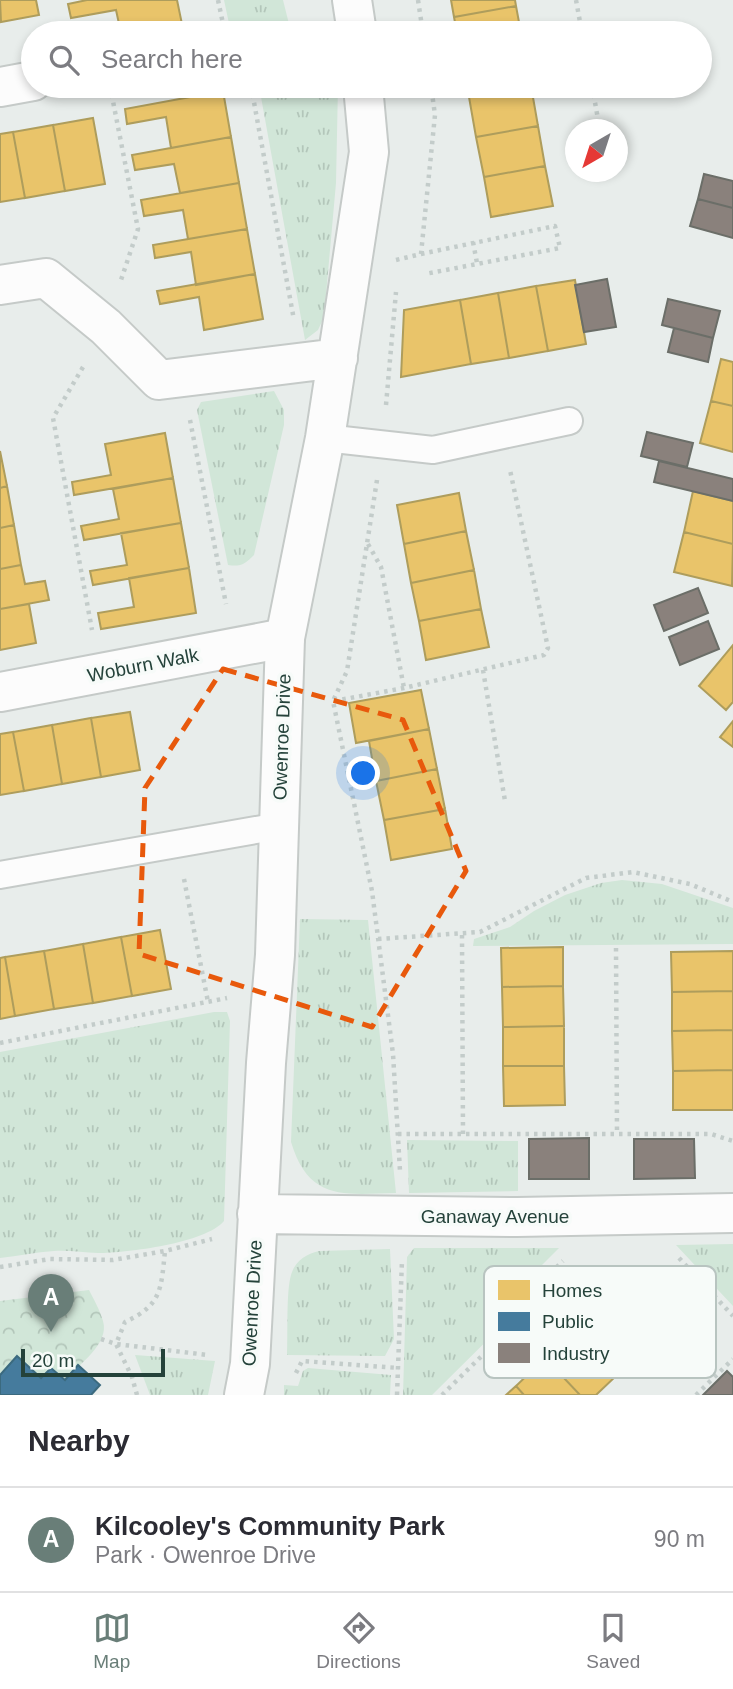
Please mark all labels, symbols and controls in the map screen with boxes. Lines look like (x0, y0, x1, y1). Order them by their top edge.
search box (21, 21, 712, 98)
icon: search (45, 41, 83, 79)
text: Search here (101, 44, 243, 74)
north arrow (565, 119, 628, 182)
street label: Woburn Walk (86, 644, 201, 686)
street label: Owenroe Drive (269, 673, 295, 801)
your location (346, 756, 380, 790)
street label: Ganaway Avenue (421, 1206, 569, 1227)
street label: Owenroe Drive (238, 1239, 266, 1367)
legend (484, 1266, 716, 1378)
pin: A (28, 1274, 74, 1332)
text: Homes (542, 1280, 602, 1301)
text: Public (542, 1311, 594, 1332)
text: Industry (542, 1343, 610, 1364)
scale bar (21, 1346, 164, 1378)
text: 20 m (32, 1350, 74, 1371)
text: Nearby (28, 1424, 130, 1457)
text: Kilcooley's Community Park (95, 1511, 445, 1541)
text: A (43, 1526, 59, 1552)
text: 90 m (654, 1526, 705, 1552)
text: Park · Owenroe Drive (95, 1542, 316, 1568)
tab: Map (93, 1609, 131, 1673)
tab: Directions (316, 1609, 401, 1673)
tab: Saved (586, 1609, 640, 1673)

